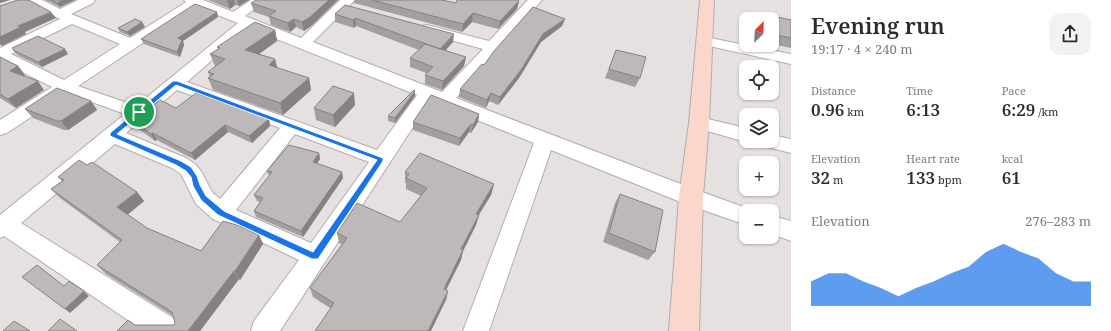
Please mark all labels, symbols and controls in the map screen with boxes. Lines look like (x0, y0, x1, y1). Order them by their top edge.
text: Evening run (811, 10, 945, 40)
north arrow (739, 12, 779, 52)
map controls (739, 12, 779, 244)
button: share (1049, 13, 1091, 55)
text: 19:17 · 4 × 240 m (811, 40, 913, 58)
button: locate (739, 60, 779, 100)
text: Distance (811, 83, 856, 98)
text: Time (906, 83, 933, 98)
text: Pace (1002, 83, 1026, 98)
pin (122, 95, 156, 129)
text: 0.96 (811, 98, 844, 121)
text: 6:13 (906, 98, 940, 121)
text: 6:29 (1002, 98, 1035, 121)
icon: arrive (128, 101, 150, 123)
text: km (844, 104, 864, 119)
text: /km (1035, 104, 1058, 119)
button: layers (739, 108, 779, 148)
text: Elevation (811, 151, 861, 166)
text: Heart rate (906, 151, 960, 166)
text: kcal (1002, 151, 1023, 166)
button: + (739, 156, 779, 196)
text: 32 (811, 166, 830, 189)
text: 133 (906, 166, 935, 189)
text: 61 (1002, 166, 1021, 189)
text: m (830, 172, 843, 187)
text: bpm (935, 172, 962, 187)
button: − (739, 204, 779, 244)
text: Elevation (811, 212, 870, 230)
text: 276–283 m (1025, 212, 1091, 230)

